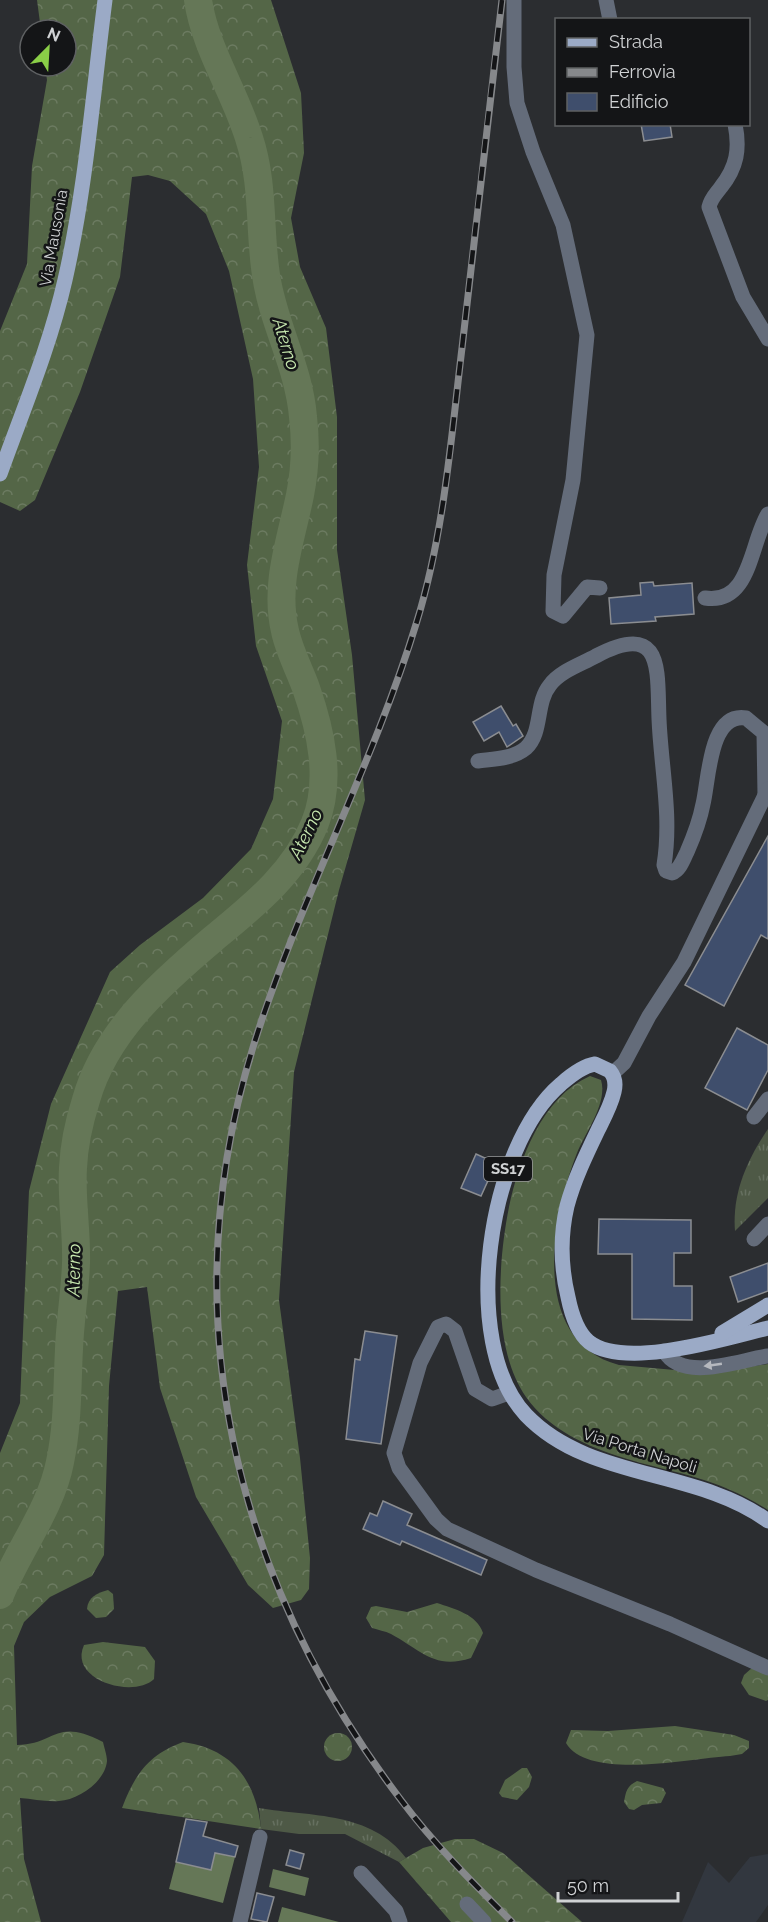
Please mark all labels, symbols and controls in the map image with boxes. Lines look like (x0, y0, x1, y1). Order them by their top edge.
north arrow (18, 18, 78, 78)
legend (555, 18, 750, 126)
text: N (44, 24, 63, 46)
text: Strada (609, 31, 663, 52)
text: Ferrovia (609, 61, 676, 82)
text: Edificio (609, 91, 669, 112)
street label: Via Mausonia (36, 188, 71, 288)
water label: Aterno (268, 314, 304, 372)
water label: Aterno (284, 805, 327, 863)
road number: SS17 (484, 1157, 532, 1181)
water label: Aterno (63, 1243, 84, 1298)
one-way arrow (704, 1361, 723, 1370)
street label: Via Porta Napoli (580, 1424, 699, 1477)
scale bar (558, 1865, 678, 1903)
text: 50 m (567, 1875, 609, 1896)

